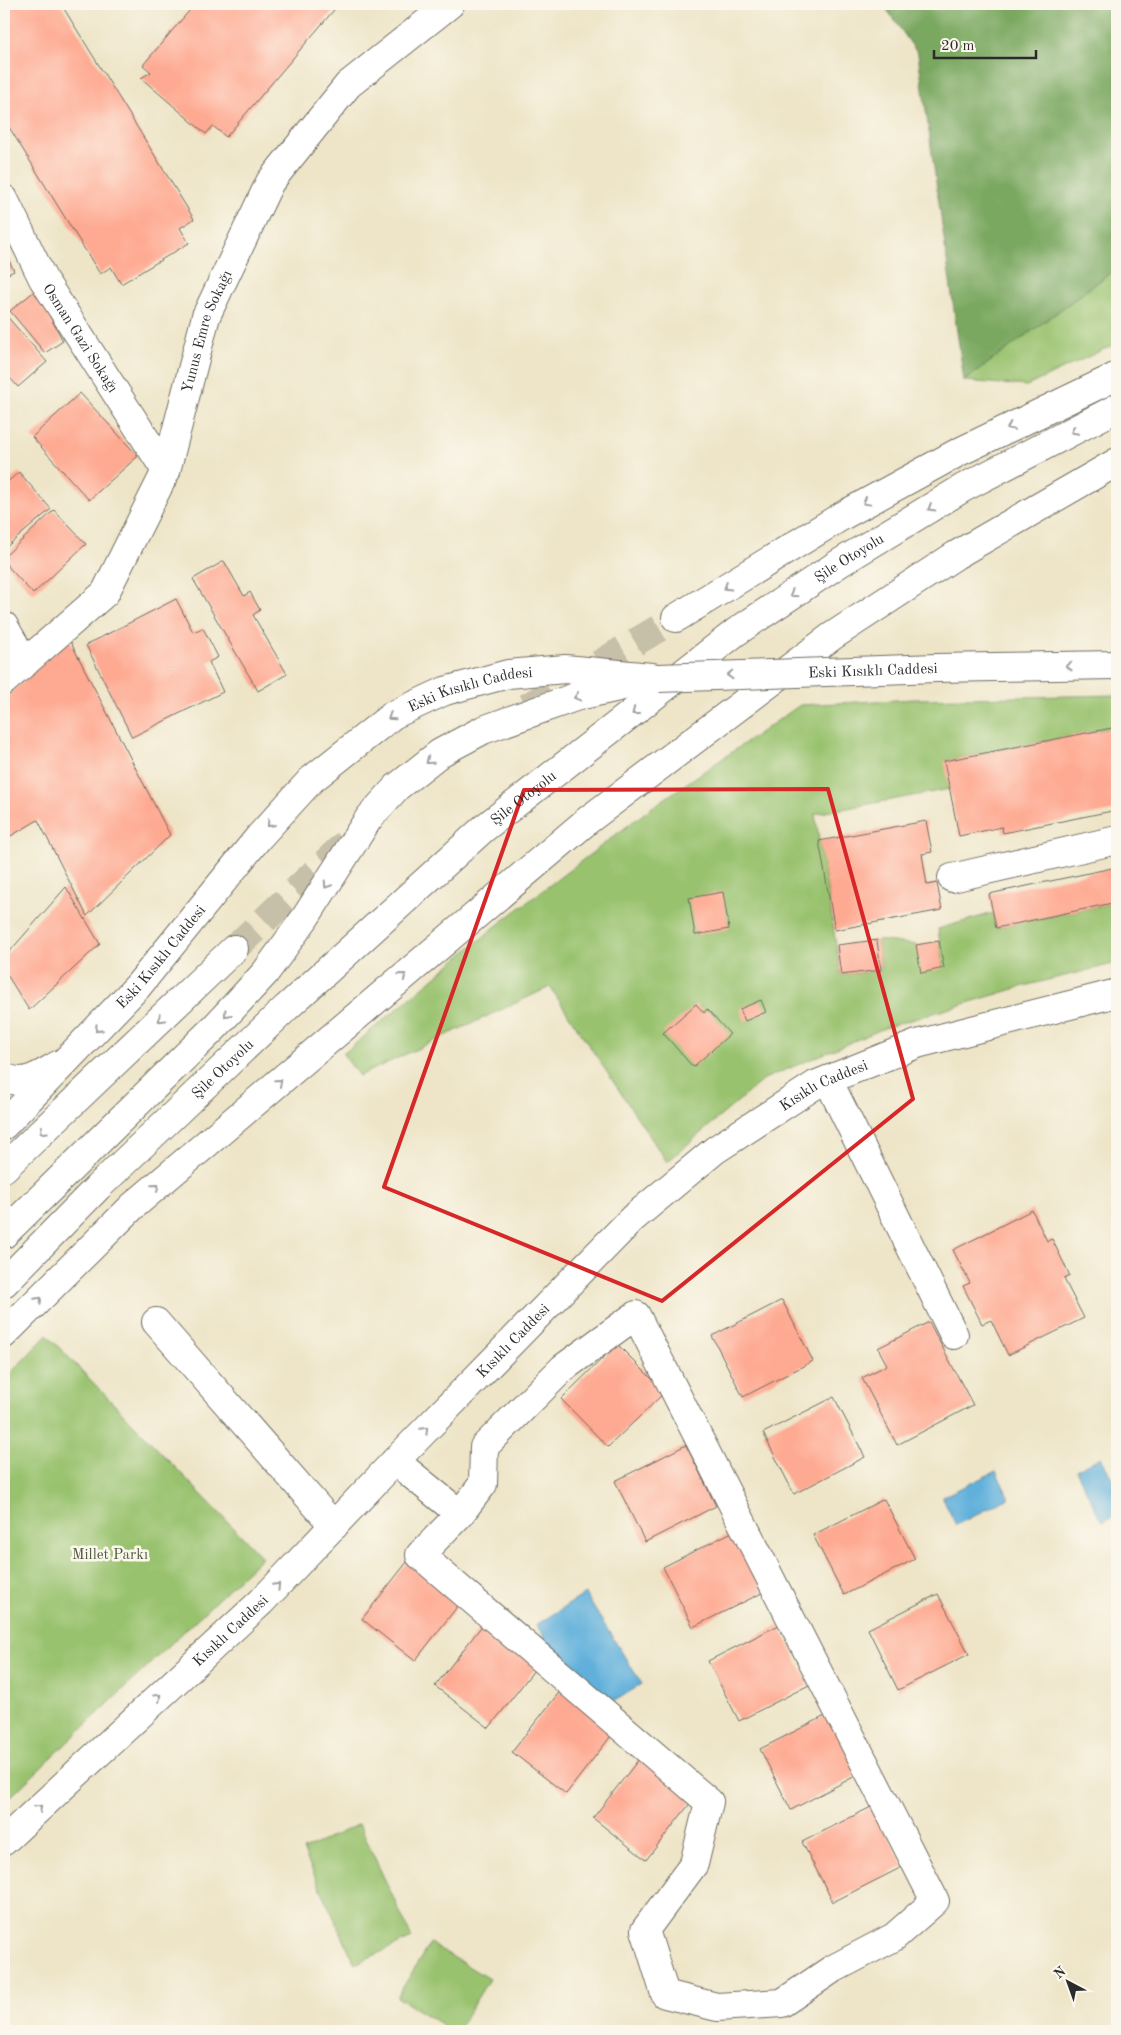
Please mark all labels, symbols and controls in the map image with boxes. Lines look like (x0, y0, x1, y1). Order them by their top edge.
scale bar (934, 28, 1036, 60)
text: 20 m (941, 39, 975, 54)
street label: Yunus Emre Sokağı (180, 268, 236, 395)
street label: Osman Gazi Sokağı (39, 282, 120, 396)
one-way arrow (1006, 421, 1015, 432)
one-way arrow (1070, 425, 1079, 435)
one-way arrow (862, 496, 871, 506)
one-way arrow (927, 501, 936, 511)
street label: Şile Otoyolu (813, 532, 887, 586)
one-way arrow (724, 580, 733, 590)
one-way arrow (790, 588, 799, 597)
one-way arrow (1064, 661, 1072, 671)
street label: Eski Kısıklı Caddesi (808, 662, 938, 682)
street label: Eski Kısıklı Caddesi (406, 666, 533, 716)
one-way arrow (726, 670, 734, 681)
one-way arrow (574, 691, 582, 701)
one-way arrow (631, 706, 641, 715)
one-way arrow (388, 710, 397, 720)
one-way arrow (426, 756, 435, 765)
street label: Şile Otoyolu (488, 769, 560, 829)
one-way arrow (267, 819, 276, 828)
one-way arrow (323, 880, 333, 889)
street label: Eski Kısıklı Caddesi (114, 903, 209, 1012)
one-way arrow (397, 974, 406, 982)
one-way arrow (224, 1008, 233, 1017)
one-way arrow (158, 1013, 167, 1022)
one-way arrow (95, 1023, 104, 1032)
street label: Şile Otoyolu (190, 1037, 257, 1102)
street label: Kısıklı Caddesi (778, 1059, 870, 1115)
one-way arrow (274, 1078, 283, 1087)
one-way arrow (39, 1125, 48, 1134)
one-way arrow (150, 1184, 159, 1193)
one-way arrow (33, 1297, 42, 1306)
street label: Kısıklı Caddesi (475, 1302, 553, 1381)
one-way arrow (419, 1427, 428, 1436)
park label: Millet Parkı (72, 1548, 148, 1563)
one-way arrow (271, 1582, 280, 1591)
street label: Kısıklı Caddesi (191, 1593, 272, 1670)
one-way arrow (153, 1694, 162, 1703)
one-way arrow (34, 1805, 43, 1814)
north arrow (1044, 1958, 1094, 2008)
text: N (1051, 1964, 1069, 1982)

